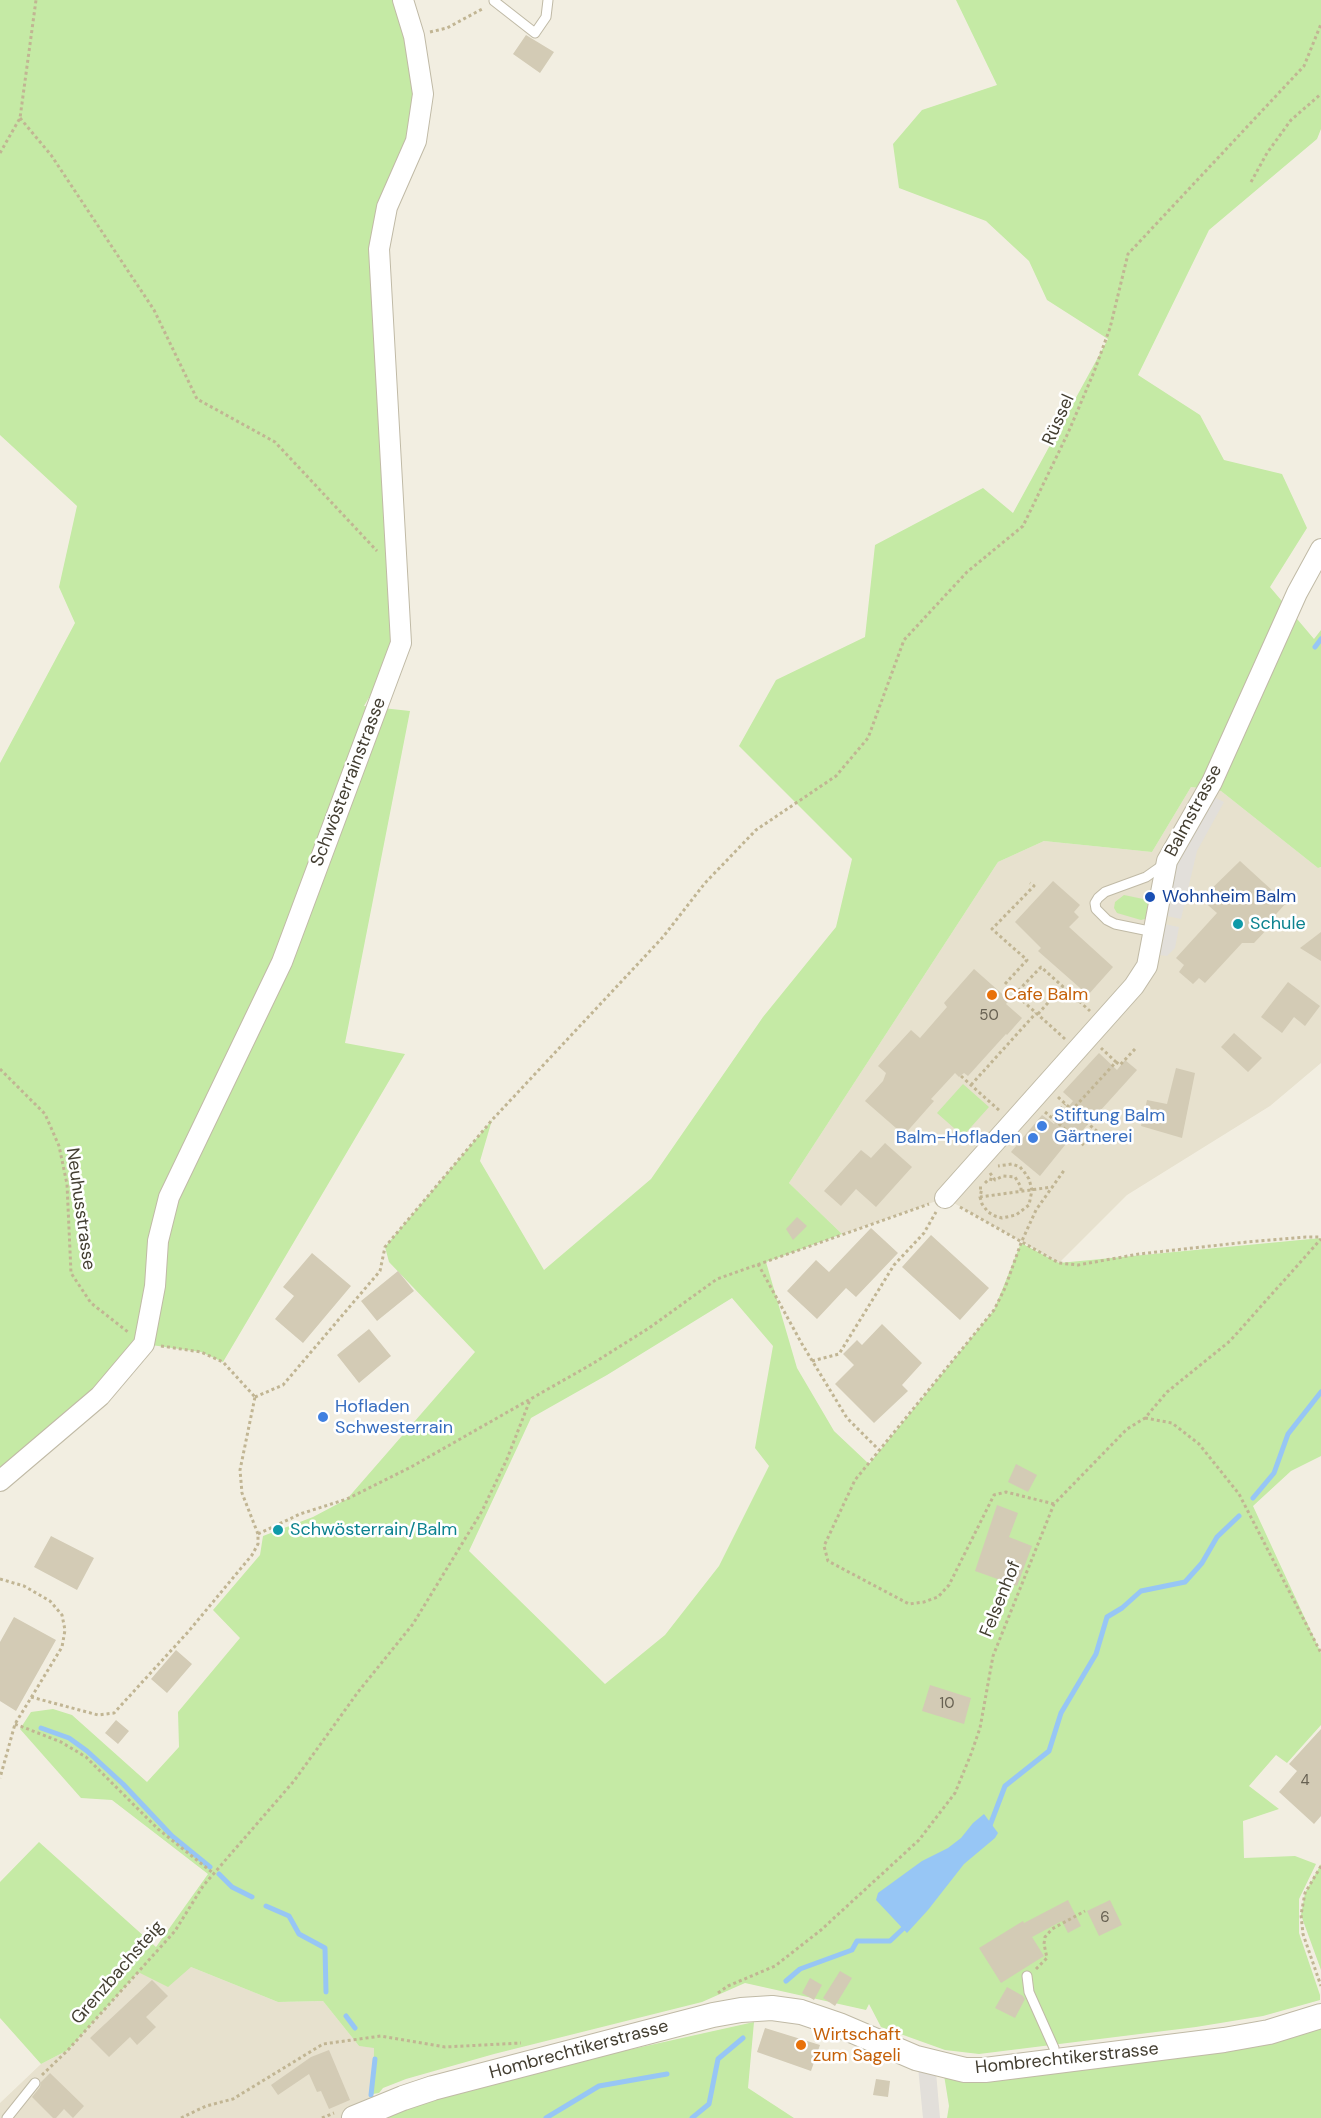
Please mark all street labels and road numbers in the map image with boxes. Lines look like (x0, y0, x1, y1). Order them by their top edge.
street label: Rüssel (1038, 391, 1080, 449)
street label: Schwösterrainstrasse (307, 695, 391, 869)
street label: Balmstrasse (1161, 761, 1227, 861)
street label: Neuhusstrasse (61, 1147, 99, 1271)
street label: Felsenhof (976, 1558, 1026, 1640)
street label: Grenzbachsteig (67, 1917, 169, 2029)
street label: Hombrechtikerstrasse (487, 2016, 671, 2084)
street label: Hombrechtikerstrasse (974, 2039, 1160, 2079)

